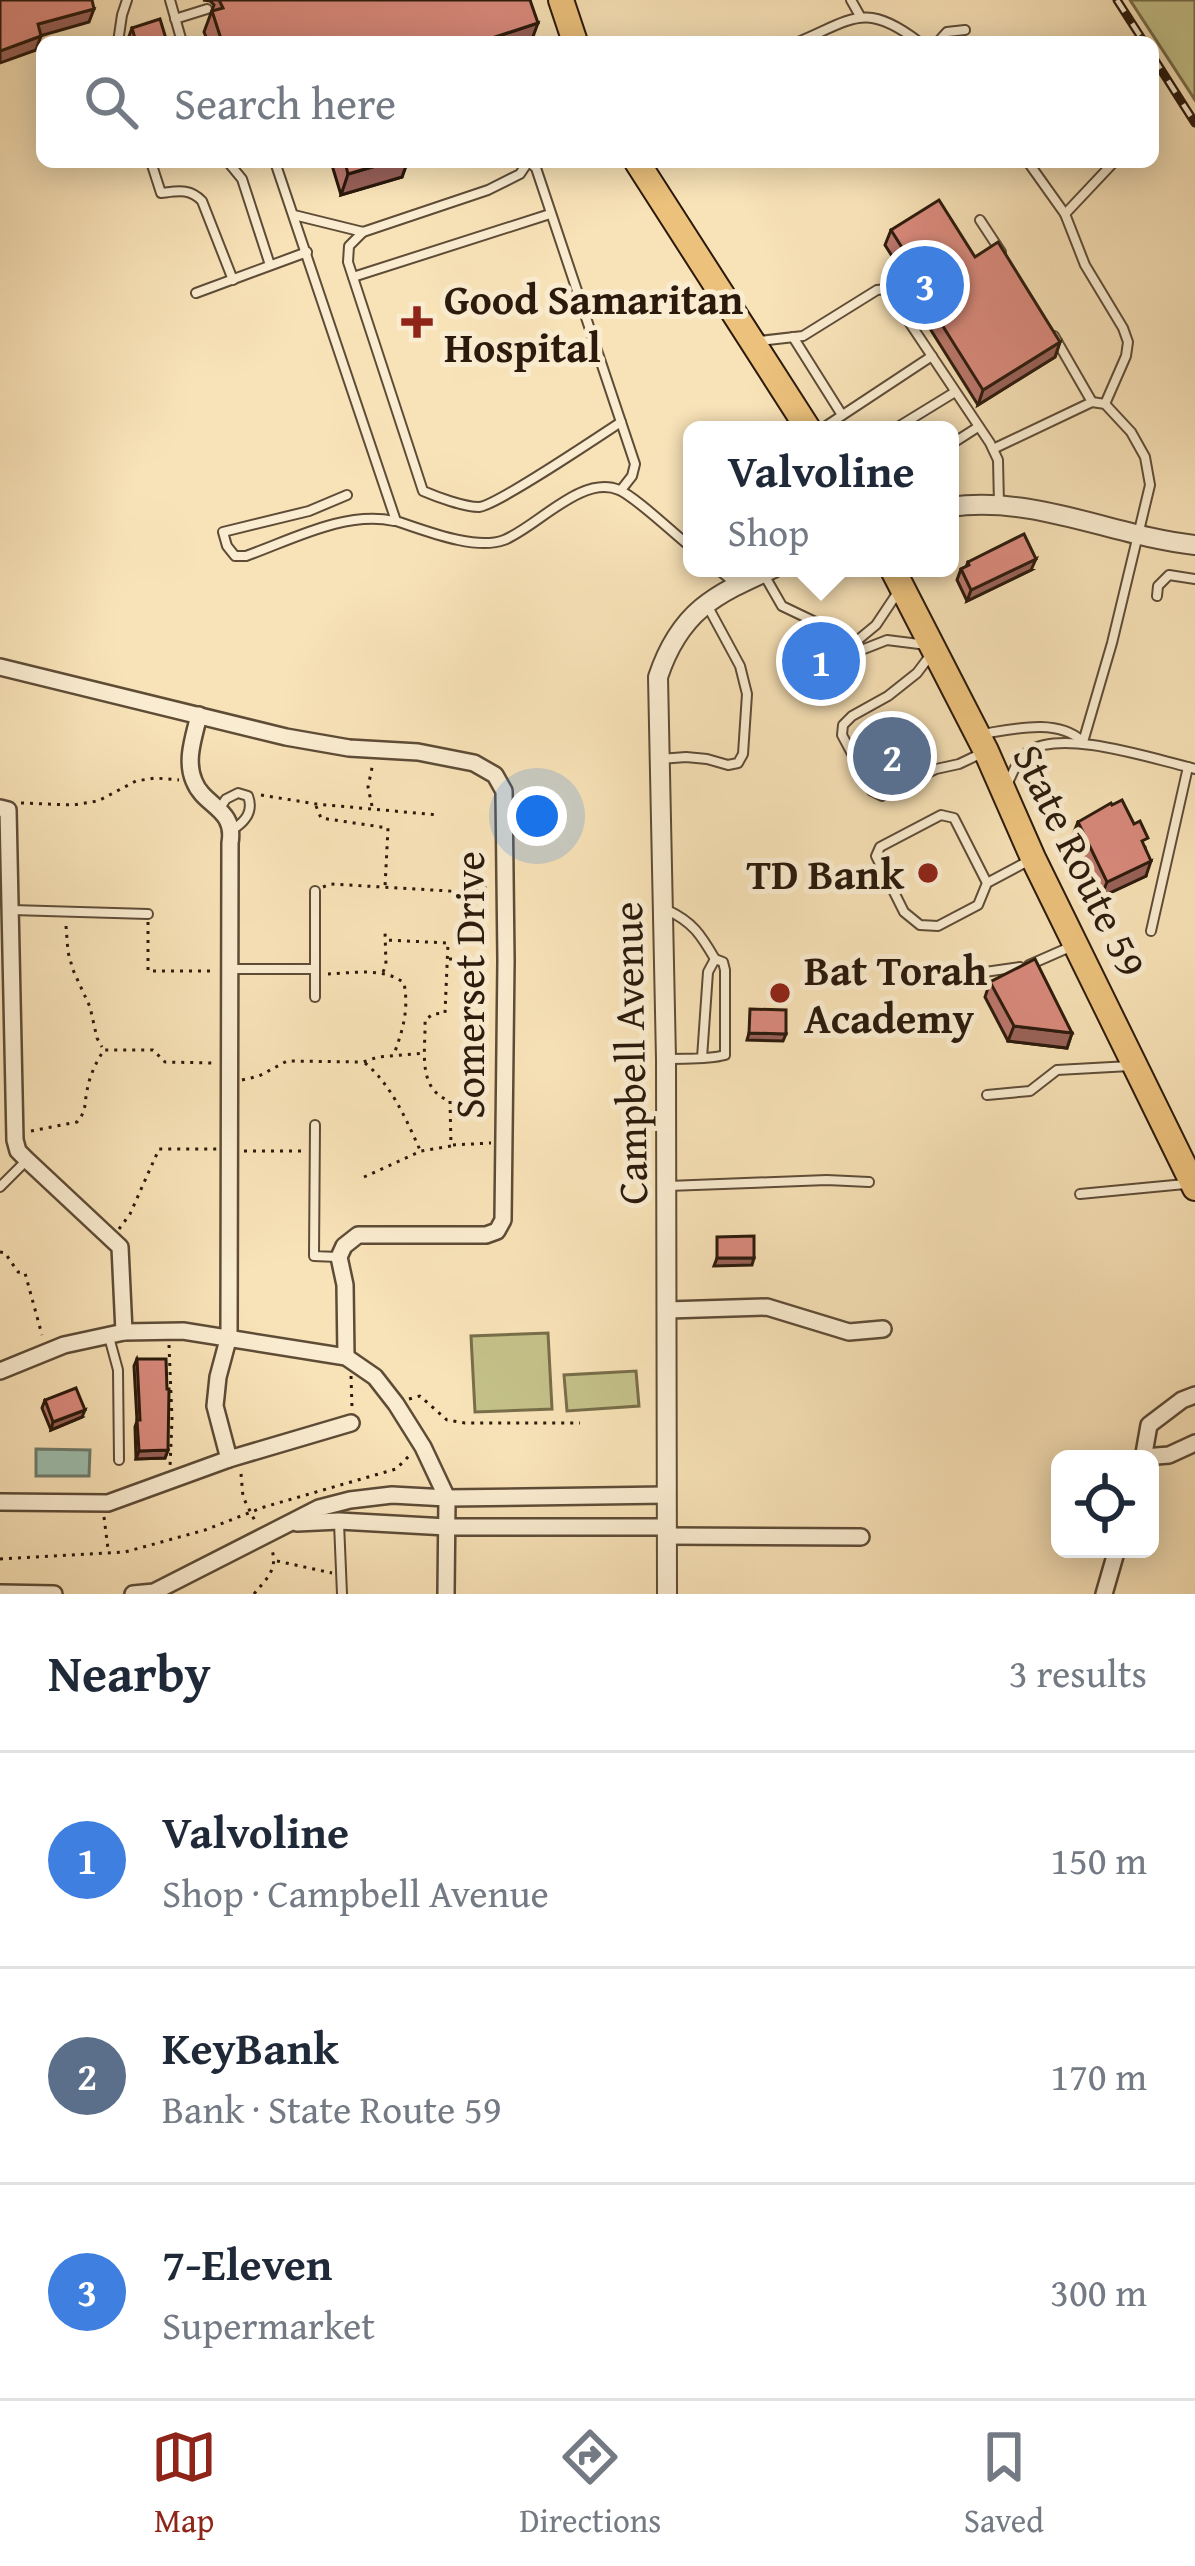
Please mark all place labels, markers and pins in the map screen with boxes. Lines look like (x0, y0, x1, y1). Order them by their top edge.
pin: 3 (886, 240, 964, 330)
place label: Good Samaritan Hospital (444, 268, 743, 377)
marker: Good Samaritan Hospital (401, 306, 433, 338)
pin: 1 (782, 616, 860, 706)
pin: 2 (853, 711, 931, 801)
place label: TD Bank (746, 843, 905, 904)
marker: TD Bank (915, 860, 941, 886)
place label: Bat Torah Academy (804, 939, 988, 1048)
marker: Bat Torah Academy (767, 980, 793, 1006)

